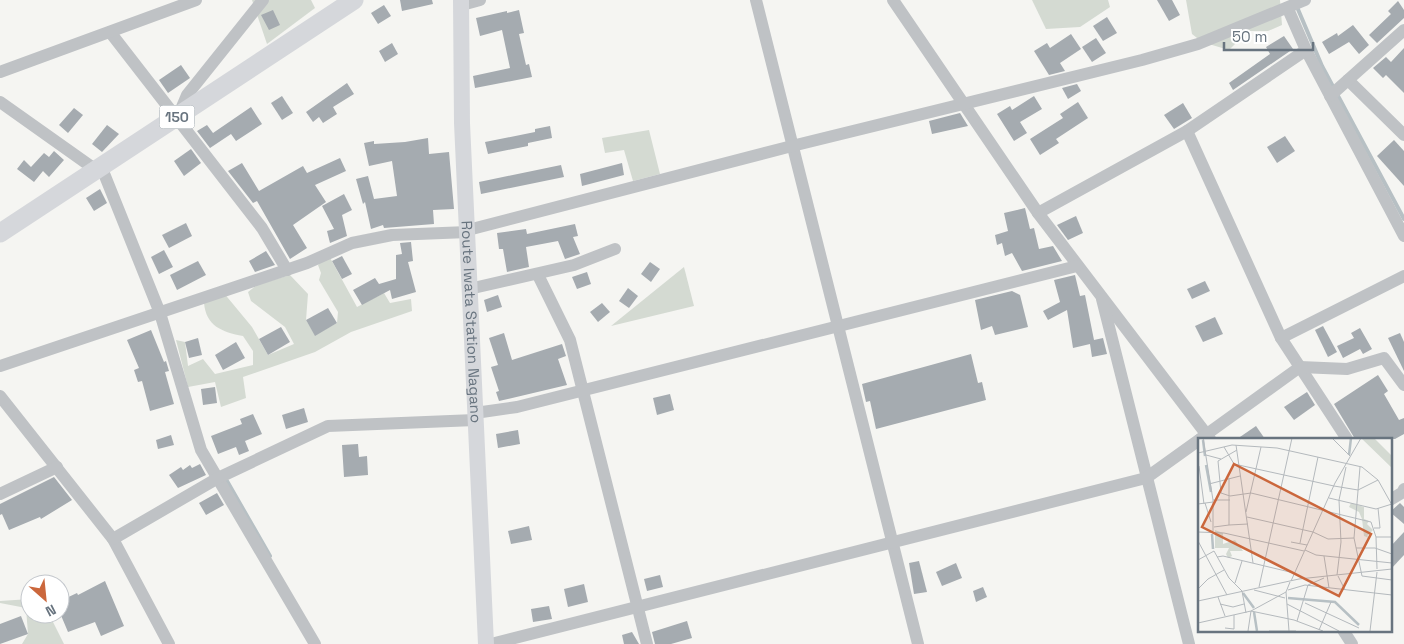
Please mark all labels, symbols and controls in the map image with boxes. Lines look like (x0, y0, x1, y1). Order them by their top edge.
scale bar (1224, 20, 1313, 52)
text: 50 m (1232, 27, 1267, 46)
road number: 150 (160, 105, 194, 128)
street label: Route Iwata Station Nagano (458, 220, 486, 423)
inset map (1198, 438, 1392, 632)
north arrow (20, 574, 70, 624)
text: N (43, 600, 59, 621)

